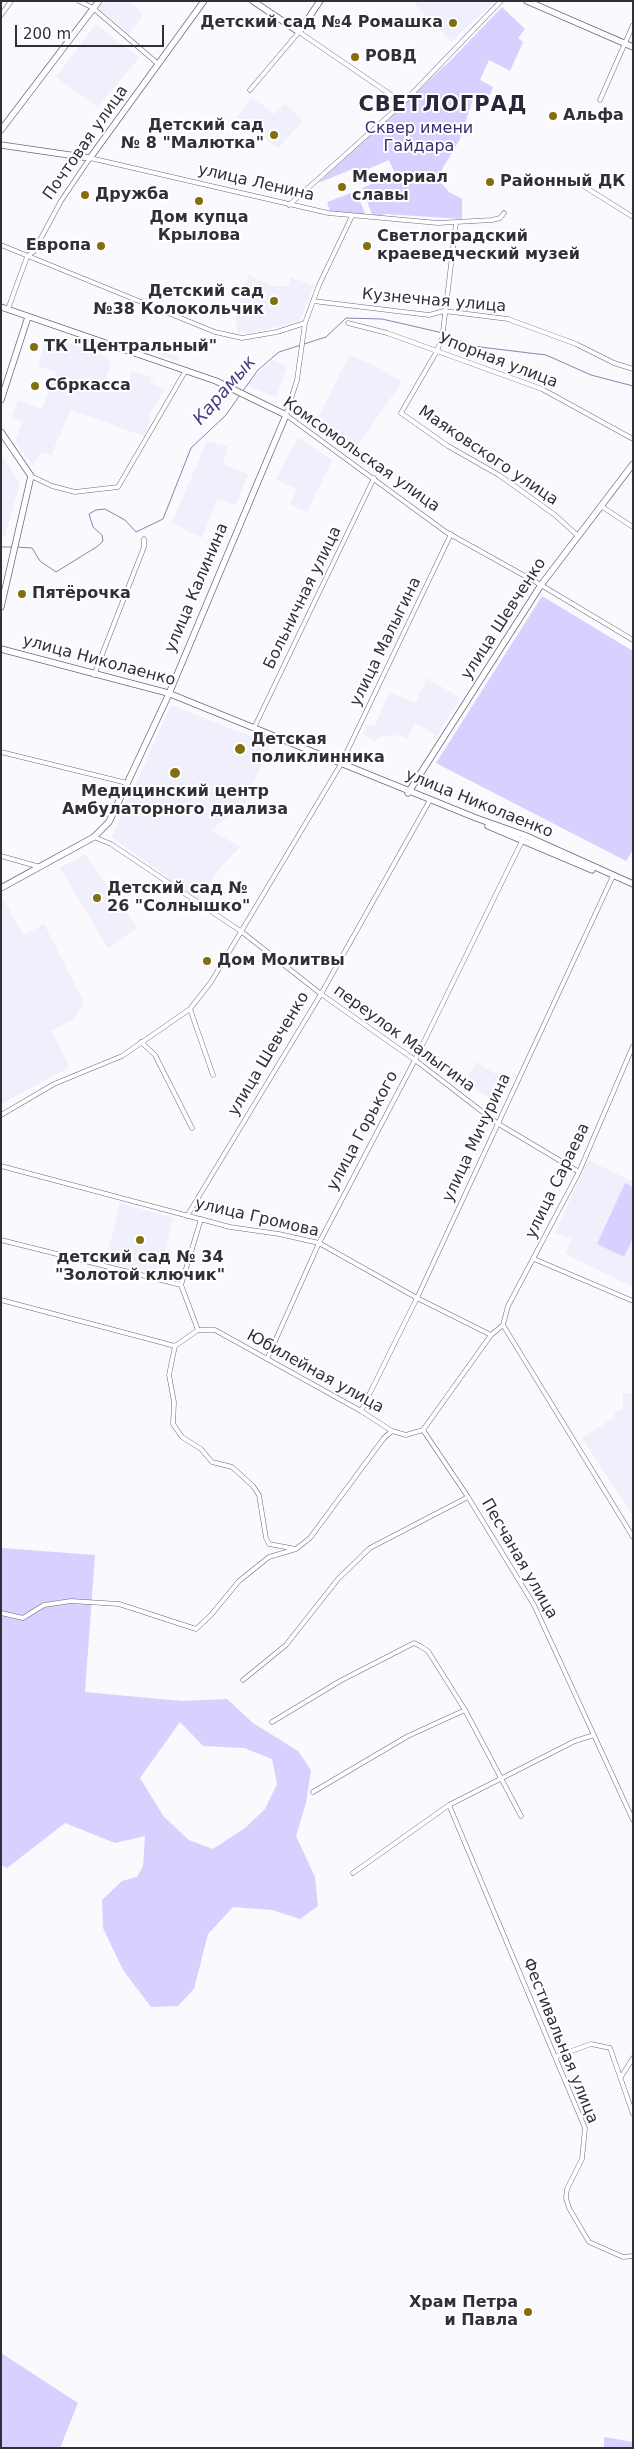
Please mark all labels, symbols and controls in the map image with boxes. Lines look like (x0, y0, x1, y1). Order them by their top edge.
place label: Детский сад №4 Ромашка (200, 13, 443, 33)
scale bar (18, 15, 166, 47)
marker: Детский сад №4 Ромашка (447, 17, 459, 29)
text: 200 m (23, 25, 71, 43)
place label: РОВД (365, 47, 417, 67)
marker: РОВД (349, 51, 361, 63)
street label: Почтовая улица (39, 82, 133, 204)
district label: СВЕТЛОГРАД (357, 93, 529, 119)
place label: Альфа (563, 106, 624, 126)
marker: Альфа (547, 110, 559, 122)
place label: Детский сад № 8 "Малютка" (121, 116, 264, 154)
park label: Сквер имени Гайдара (365, 119, 473, 157)
marker: Детский сад № 8 "Малютка" (268, 129, 280, 141)
street label: улица Ленина (196, 160, 316, 206)
place label: Мемориал славы (352, 168, 448, 206)
place label: Районный ДК (500, 172, 625, 192)
marker: Районный ДК (484, 176, 496, 188)
marker: Мемориал славы (336, 181, 348, 193)
place label: Дружба (95, 185, 169, 205)
marker: Дружба (79, 189, 91, 201)
marker: Дом купца Крылова (193, 195, 205, 207)
place label: Дом купца Крылова (150, 208, 248, 246)
place label: Светлоградский краеведческий музей (377, 227, 580, 265)
place label: Европа (26, 236, 91, 256)
marker: Европа (95, 240, 107, 252)
marker: Светлоградский краеведческий музей (361, 240, 373, 252)
place label: Детский сад №38 Колокольчик (93, 282, 264, 320)
street label: Кузнечная улица (361, 285, 507, 317)
marker: Детский сад №38 Колокольчик (268, 295, 280, 307)
street label: Упорная улица (436, 329, 560, 393)
place label: ТК "Центральный" (44, 337, 217, 357)
marker: ТК "Центральный" (28, 341, 40, 353)
water label: Карамык (189, 352, 261, 430)
place label: Сбркасса (45, 376, 131, 396)
marker: Сбркасса (29, 380, 41, 392)
street label: Комсомольская улица (279, 393, 443, 517)
street label: Маяковского улица (414, 402, 562, 510)
street label: улица Калинина (161, 520, 233, 656)
street label: Больничная улица (260, 523, 346, 673)
street label: улица Шевченко (457, 554, 551, 684)
street label: улица Малыгина (346, 574, 426, 710)
place label: Пятёрочка (32, 584, 131, 604)
marker: Пятёрочка (16, 588, 28, 600)
street label: улица Николаенко (20, 631, 178, 691)
place label: Детская поликлинника (251, 730, 385, 768)
marker: Детская поликлинника (233, 742, 247, 756)
marker: Медицинский центр Амбулаторного диализа (168, 766, 182, 780)
street label: улица Николаенко (402, 766, 556, 842)
place label: Медицинский центр Амбулаторного диализа (62, 782, 288, 820)
place label: Детский сад № 26 "Солнышко" (107, 879, 250, 917)
marker: Детский сад № 26 "Солнышко" (91, 892, 103, 904)
place label: Дом Молитвы (217, 951, 345, 971)
marker: Дом Молитвы (201, 955, 213, 967)
street label: переулок Малыгина (330, 981, 478, 1097)
street label: улица Шевченко (224, 988, 314, 1120)
street label: улица Горького (323, 1068, 403, 1194)
street label: улица Мичурина (439, 1071, 515, 1205)
street label: улица Сараева (522, 1120, 594, 1242)
street label: улица Громова (193, 1194, 321, 1242)
marker: детский сад № 34 "Золотой ключик" (134, 1234, 146, 1246)
place label: детский сад № 34 "Золотой ключик" (55, 1248, 225, 1286)
street label: Юбилейная улица (243, 1326, 387, 1418)
street label: Песчаная улица (477, 1495, 561, 1623)
street label: Фестивальная улица (518, 1955, 602, 2127)
place label: Храм Петра и Павла (409, 2293, 518, 2331)
marker: Храм Петра и Павла (522, 2306, 534, 2318)

